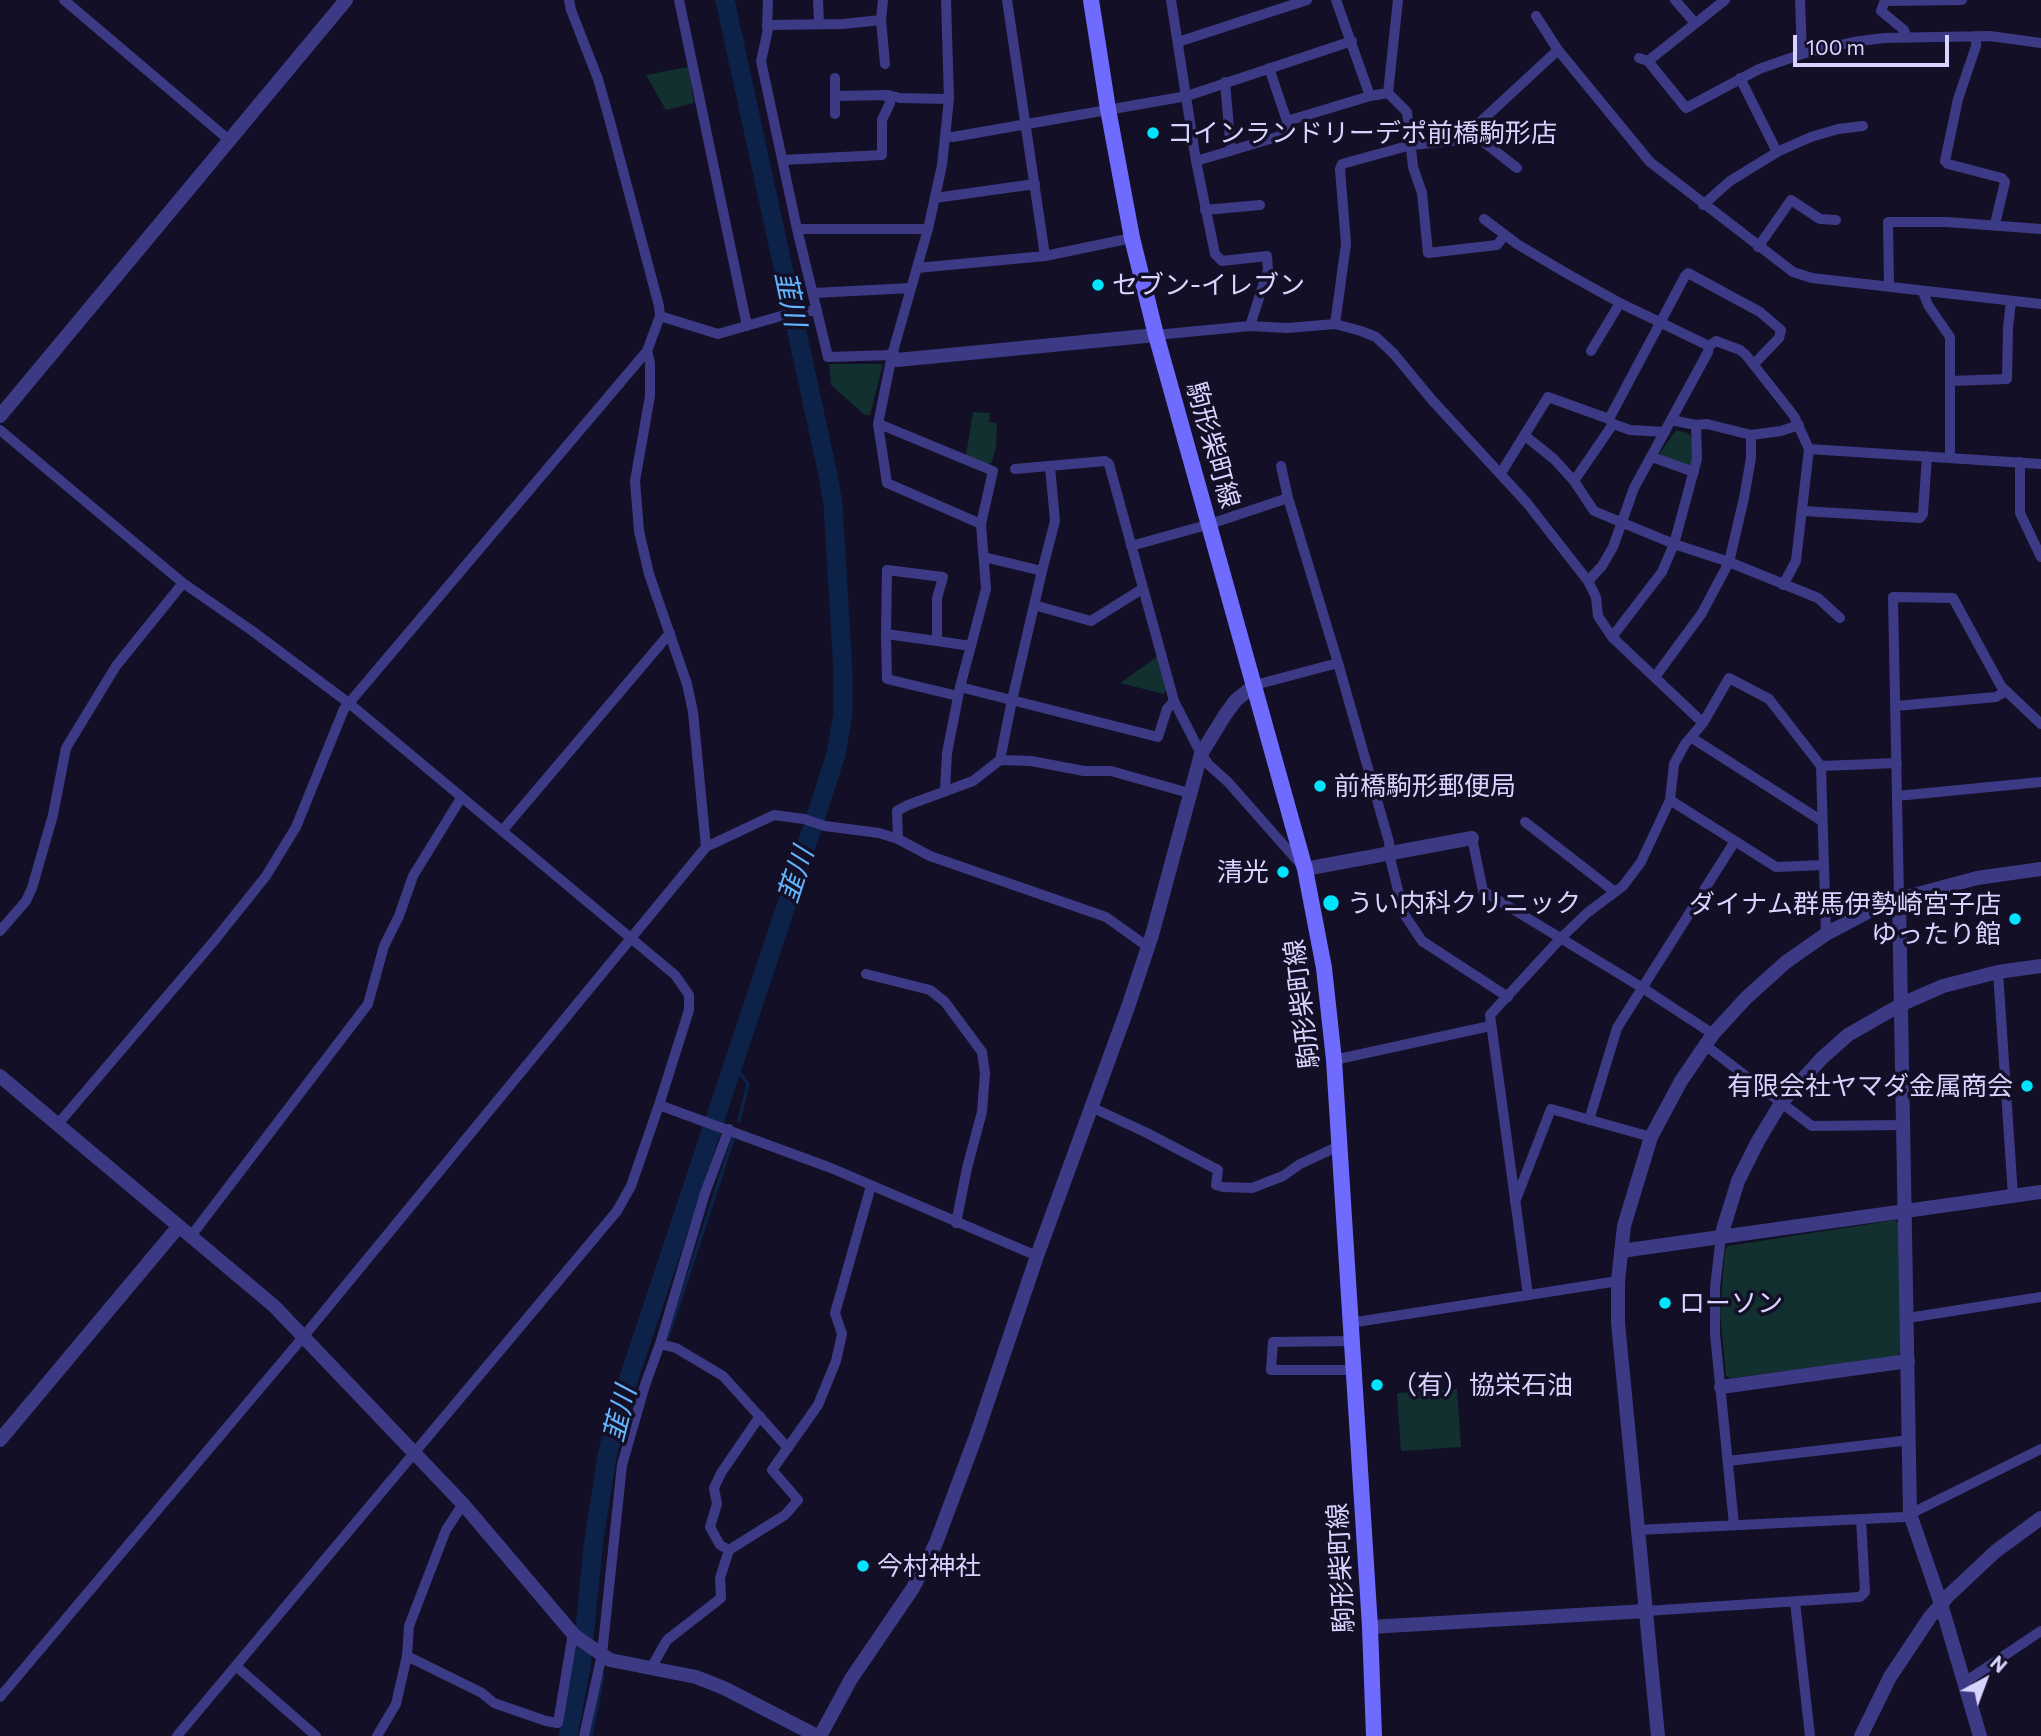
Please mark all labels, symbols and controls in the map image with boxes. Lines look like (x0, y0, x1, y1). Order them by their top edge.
scale bar (1796, 21, 1952, 65)
text: 100 m (1806, 34, 1865, 59)
place label: コインランドリーデポ前橋駒形店 (1167, 117, 1557, 149)
marker: コインランドリーデポ前橋駒形店 (1145, 125, 1161, 141)
water label: 韮川 (768, 268, 812, 330)
place label: セブン-イレブン (1112, 269, 1305, 301)
marker: セブン-イレブン (1090, 277, 1106, 293)
street label: 駒形柴町線 (1180, 378, 1246, 512)
place label: 前橋駒形郵便局 (1334, 770, 1516, 802)
marker: 前橋駒形郵便局 (1312, 778, 1328, 794)
water label: 韮川 (771, 843, 821, 907)
place label: 清光 (1217, 856, 1269, 888)
marker: 清光 (1275, 864, 1291, 880)
place label: うい内科クリニック (1347, 887, 1581, 919)
place label: ダイナム群馬伊勢崎宮子店 ゆったり館 (1689, 888, 2001, 950)
marker: うい内科クリニック (1321, 893, 1341, 913)
marker: ダイナム群馬伊勢崎宮子店 ゆったり館 (2007, 911, 2023, 927)
street label: 駒形柴町線 (1279, 938, 1325, 1070)
place label: 有限会社ヤマダ金属商会 (1727, 1070, 2013, 1102)
marker: 有限会社ヤマダ金属商会 (2019, 1078, 2035, 1094)
place label: ローソン (1679, 1287, 1783, 1319)
marker: ローソン (1657, 1295, 1673, 1311)
place label: （有）協栄石油 (1391, 1369, 1573, 1401)
marker: （有）協栄石油 (1369, 1377, 1385, 1393)
water label: 韮川 (597, 1383, 643, 1445)
street label: 駒形柴町線 (1322, 1502, 1360, 1634)
place label: 今村神社 (877, 1550, 981, 1582)
marker: 今村神社 (855, 1558, 871, 1574)
north arrow (1950, 1645, 2020, 1715)
text: N (1986, 1650, 2012, 1677)

